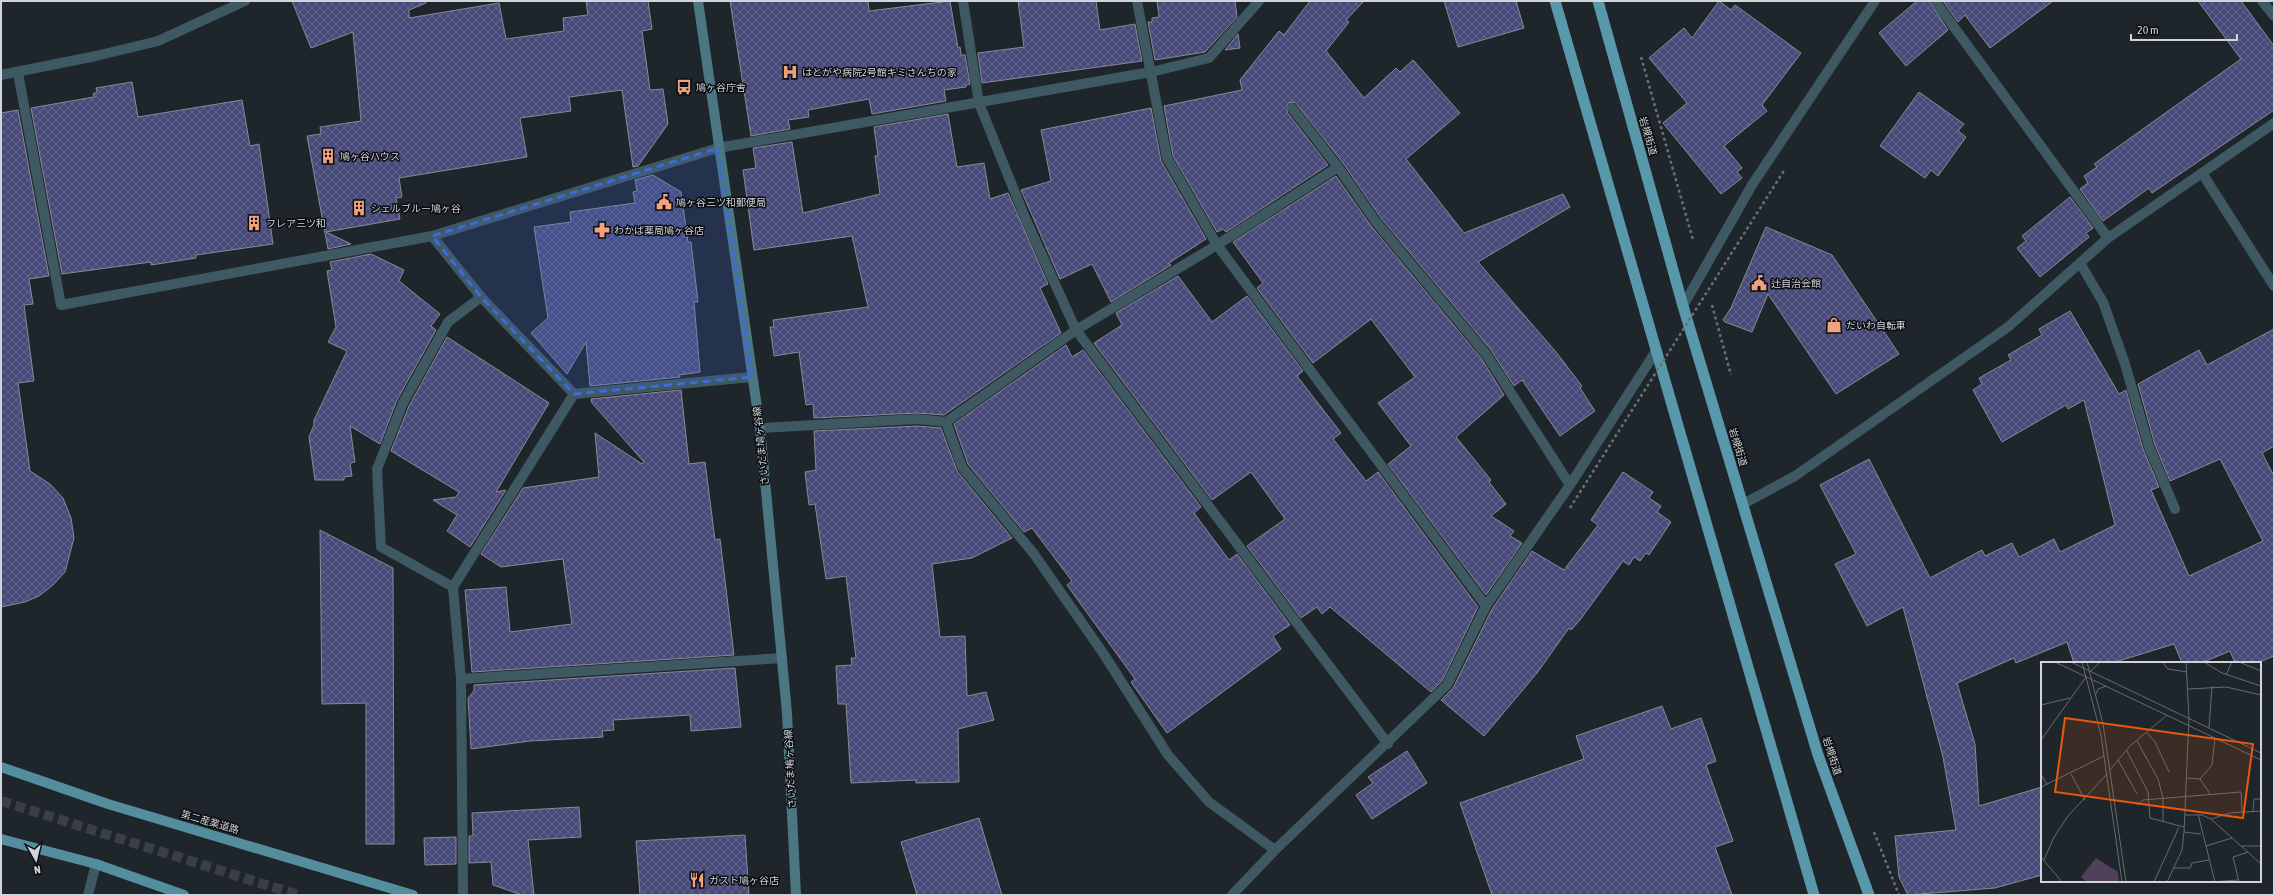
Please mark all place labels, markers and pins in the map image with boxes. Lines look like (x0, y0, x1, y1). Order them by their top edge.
hospital icon: はとがや病院2号館キミさんちの家 (781, 63, 799, 81)
place label: はとがや病院2号館キミさんちの家 (802, 67, 957, 78)
bus stop icon: 鳩ヶ谷庁舎 (675, 78, 693, 96)
place label: 鳩ヶ谷庁舎 (696, 82, 746, 93)
building icon: 鳩ヶ谷ハウス (319, 147, 337, 165)
place label: 鳩ヶ谷ハウス (340, 151, 400, 162)
public building icon: 鳩ヶ谷三ツ和郵便局 (655, 193, 673, 211)
place label: 鳩ヶ谷三ツ和郵便局 (676, 197, 766, 208)
building icon: シェルブルー鳩ヶ谷 (350, 199, 368, 217)
place label: シェルブルー鳩ヶ谷 (371, 203, 461, 214)
building icon: フレア三ツ和 (245, 214, 263, 232)
place label: フレア三ツ和 (266, 218, 326, 229)
pharmacy icon: わかば薬局鳩ヶ谷店 (593, 221, 611, 239)
place label: わかば薬局鳩ヶ谷店 (614, 225, 704, 236)
public building icon: 辻自治会館 (1750, 274, 1768, 292)
place label: 辻自治会館 (1771, 278, 1821, 289)
shop icon: だいわ自転車 (1825, 316, 1843, 334)
place label: だいわ自転車 (1846, 320, 1906, 331)
restaurant icon: ガスト鳩ヶ谷店 (688, 871, 706, 889)
place label: ガスト鳩ヶ谷店 (709, 875, 779, 886)

